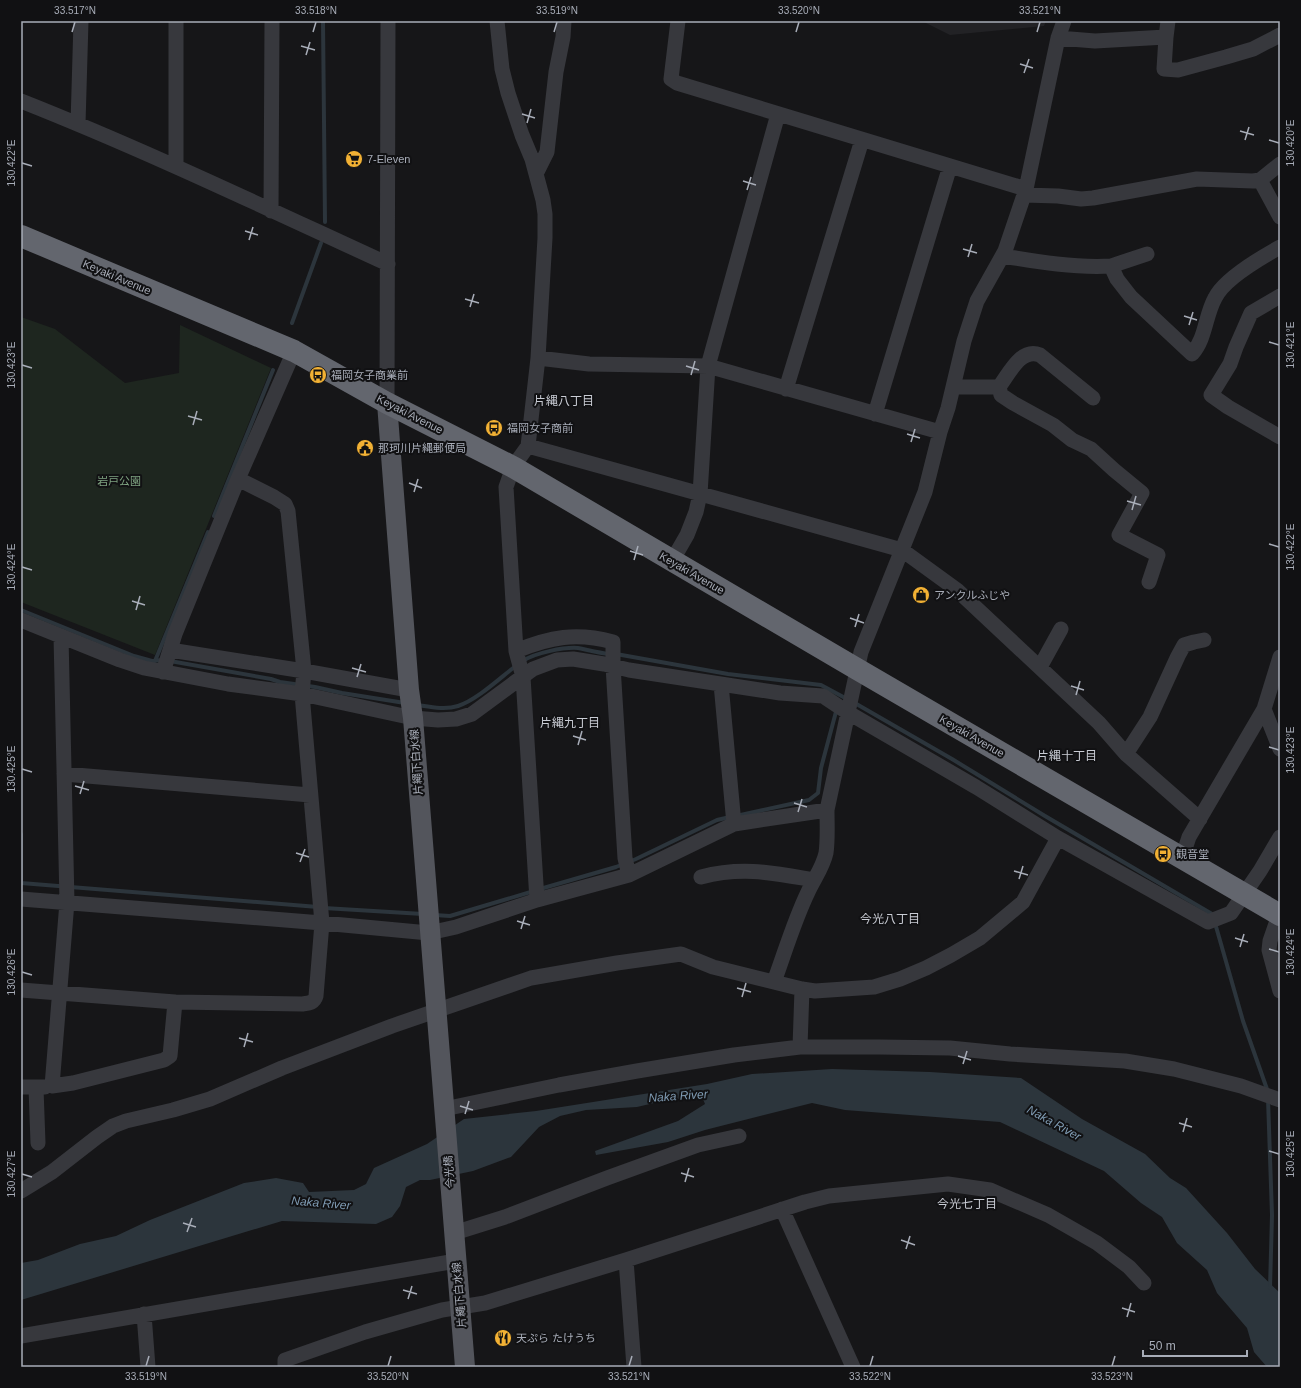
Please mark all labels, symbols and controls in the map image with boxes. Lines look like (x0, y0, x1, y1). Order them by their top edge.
text: 33.517°N (54, 5, 96, 16)
text: 33.518°N (295, 5, 337, 16)
text: 33.519°N (536, 5, 578, 16)
text: 33.520°N (778, 5, 820, 16)
text: 33.521°N (1019, 5, 1061, 16)
text: 130.420°E (1285, 119, 1296, 166)
text: 130.422°E (6, 139, 17, 186)
supermarket icon: 7-Eleven (344, 149, 364, 169)
place label: 7-Eleven (367, 153, 410, 165)
street label: Keyaki Avenue (81, 257, 153, 297)
text: 130.421°E (1285, 321, 1296, 368)
text: 130.423°E (6, 341, 17, 388)
bus stop icon: 福岡女子商業前 (308, 365, 328, 385)
place label: 福岡女子商業前 (331, 369, 408, 381)
street label: Keyaki Avenue (375, 392, 445, 436)
district label: 片縄八丁目 (534, 394, 594, 408)
bus stop icon: 福岡女子商前 (484, 418, 504, 438)
place label: 福岡女子商前 (507, 422, 573, 434)
public building icon: 那珂川片縄郵便局 (355, 438, 375, 458)
place label: 那珂川片縄郵便局 (378, 442, 466, 454)
park label: 岩戸公園 (97, 475, 141, 487)
text: 130.422°E (1285, 523, 1296, 570)
text: 130.424°E (6, 543, 17, 590)
street label: Keyaki Avenue (658, 550, 726, 596)
shop icon: アンクルふじや (911, 585, 931, 605)
place label: アンクルふじや (934, 589, 1010, 601)
street label: Keyaki Avenue (938, 713, 1006, 759)
district label: 片縄九丁目 (540, 716, 600, 730)
text: 130.423°E (1285, 726, 1296, 773)
street label: 片繩下白水線 (408, 729, 424, 795)
text: 130.425°E (6, 745, 17, 792)
district label: 片縄十丁目 (1037, 749, 1097, 763)
bus stop icon: 観音堂 (1153, 844, 1173, 864)
place label: 観音堂 (1176, 848, 1209, 860)
district label: 今光八丁目 (860, 912, 920, 926)
text: 130.424°E (1285, 928, 1296, 975)
text: 130.426°E (6, 948, 17, 995)
water label: Naka River (648, 1087, 709, 1105)
water label: Naka River (1025, 1102, 1084, 1144)
text: 130.425°E (1285, 1130, 1296, 1177)
text: 130.427°E (6, 1150, 17, 1197)
street label: 今光橋 (442, 1155, 456, 1189)
water label: Naka River (291, 1193, 352, 1213)
district label: 今光七丁目 (937, 1197, 997, 1211)
street label: 片繩下白水線 (450, 1262, 468, 1328)
restaurant icon: 天ぷら たけうち (493, 1328, 513, 1348)
place label: 天ぷら たけうち (516, 1332, 596, 1344)
scale bar (1143, 1332, 1247, 1358)
text: 50 m (1149, 1339, 1176, 1353)
text: 33.519°N (125, 1371, 167, 1382)
text: 33.520°N (367, 1371, 409, 1382)
text: 33.521°N (608, 1371, 650, 1382)
text: 33.522°N (849, 1371, 891, 1382)
text: 33.523°N (1091, 1371, 1133, 1382)

